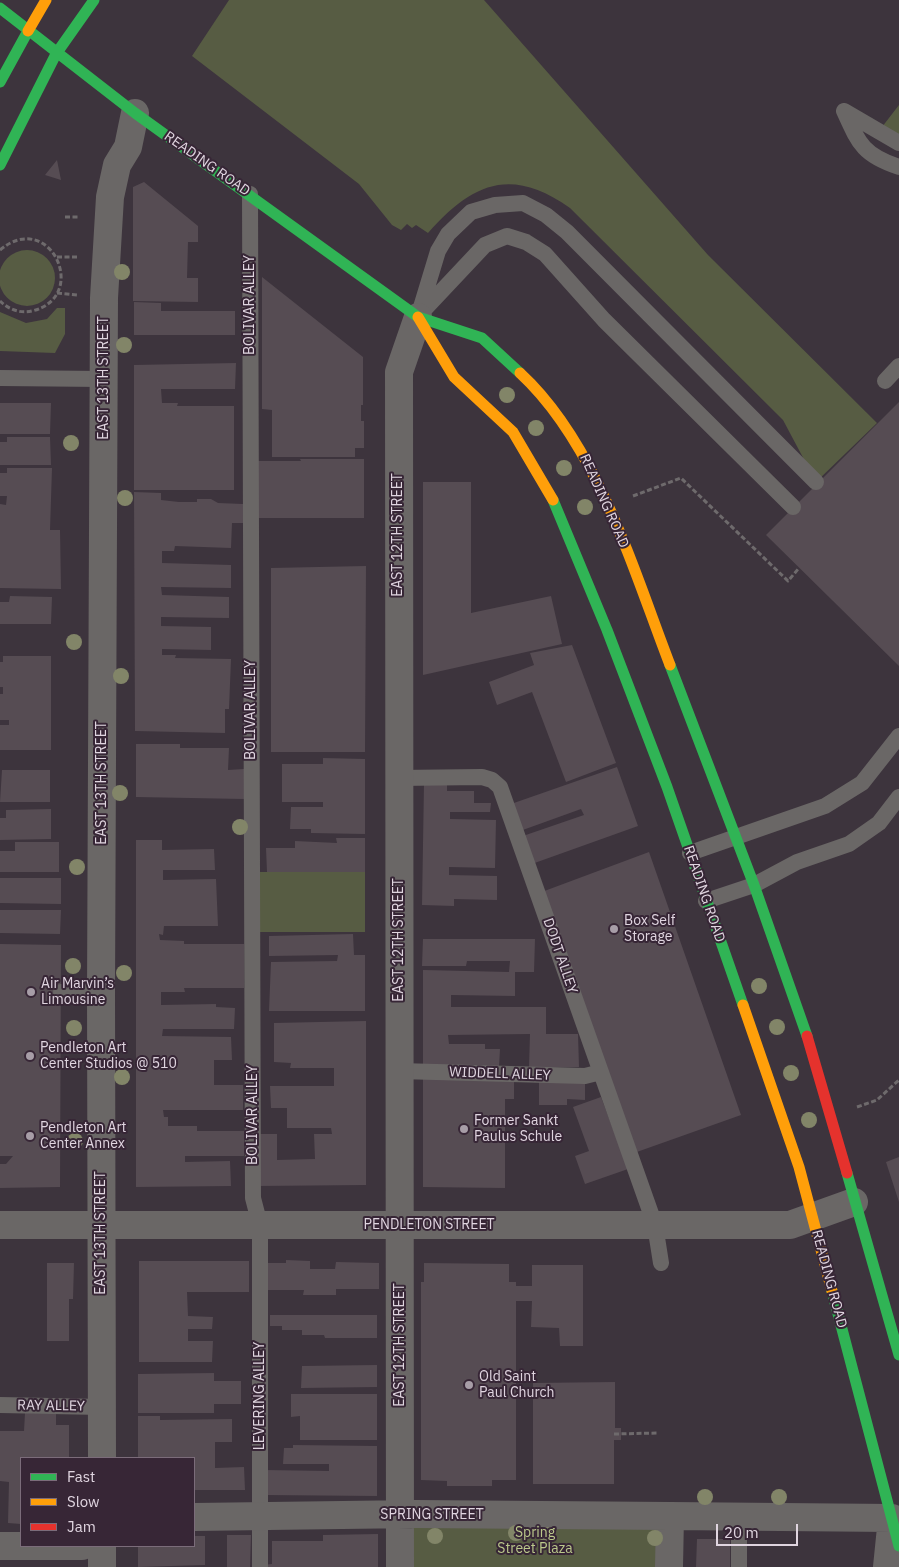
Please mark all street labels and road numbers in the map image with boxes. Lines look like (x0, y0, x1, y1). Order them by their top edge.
street label: READING ROAD (161, 128, 253, 200)
street label: BOLIVAR ALLEY (242, 255, 258, 355)
street label: EAST 13TH STREET (96, 316, 112, 440)
street label: READING ROAD (576, 451, 632, 551)
street label: EAST 12TH STREET (390, 473, 406, 597)
street label: BOLIVAR ALLEY (243, 660, 259, 760)
street label: EAST 13TH STREET (94, 721, 110, 845)
street label: READING ROAD (680, 844, 728, 944)
street label: EAST 12TH STREET (391, 878, 407, 1002)
street label: DODT ALLEY (539, 916, 581, 996)
street label: WIDDELL ALLEY (449, 1064, 551, 1084)
street label: BOLIVAR ALLEY (245, 1065, 261, 1165)
street label: EAST 13TH STREET (93, 1171, 109, 1295)
street label: PENDLETON STREET (363, 1217, 495, 1233)
street label: READING ROAD (808, 1228, 850, 1330)
street label: EAST 12TH STREET (392, 1283, 408, 1407)
street label: LEVERING ALLEY (252, 1342, 268, 1450)
street label: RAY ALLEY (17, 1397, 85, 1415)
street label: SPRING STREET (380, 1507, 484, 1523)

